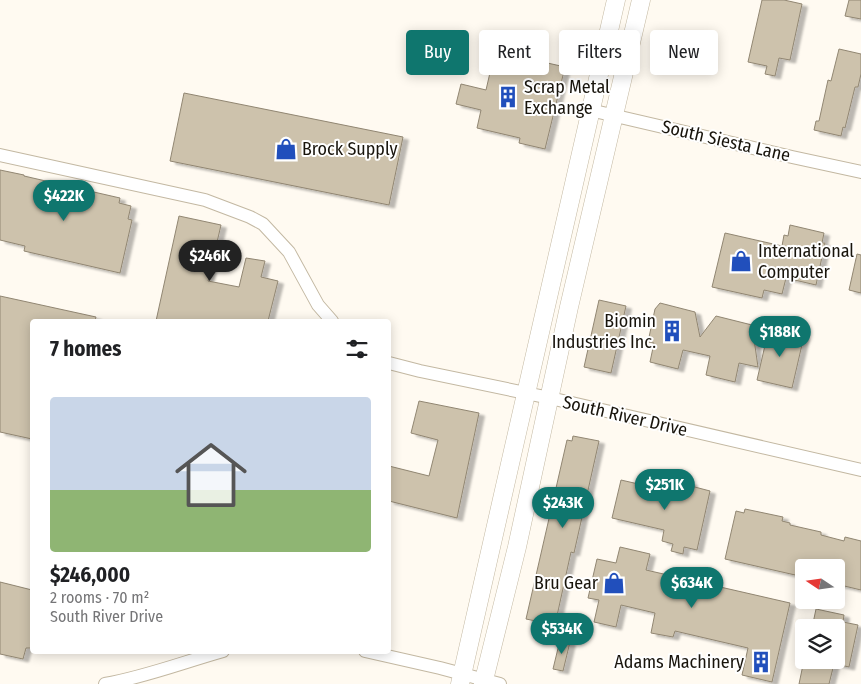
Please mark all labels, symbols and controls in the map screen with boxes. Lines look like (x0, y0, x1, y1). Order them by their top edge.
chip: Buy (406, 30, 469, 75)
chip: Rent (479, 30, 549, 75)
chip: Filters (559, 30, 640, 75)
chip: New (650, 30, 718, 75)
place label: Scrap Metal Exchange (524, 76, 610, 119)
building icon: Scrap Metal Exchange (495, 84, 521, 110)
street label: South Siesta Lane (660, 116, 793, 167)
shop icon: Brock Supply (273, 136, 299, 162)
place label: Brock Supply (302, 138, 398, 160)
pin: $422K (29, 180, 99, 222)
text: $422K (44, 186, 84, 205)
pin: $246K (175, 240, 245, 282)
place label: International Computer (758, 240, 854, 283)
text: $246K (190, 246, 230, 265)
shop icon: International Computer (728, 248, 754, 274)
place label: Biomin Industries Inc. (552, 310, 656, 353)
pin: $188K (745, 316, 815, 358)
building icon: Biomin Industries Inc. (659, 318, 685, 344)
text: $188K (760, 322, 800, 341)
icon: filters (343, 335, 371, 363)
text: 7 homes (50, 336, 121, 362)
street label: South River Drive (561, 391, 690, 441)
icon: home (166, 430, 256, 520)
pin: $251K (630, 468, 700, 511)
text: $251K (646, 475, 684, 494)
pin: $243K (528, 486, 598, 529)
text: $243K (543, 493, 583, 512)
north arrow (795, 559, 845, 609)
map controls (795, 559, 845, 669)
text: $246,000 (50, 562, 130, 588)
pin: $634K (657, 566, 727, 609)
shop icon: Bru Gear (601, 570, 627, 596)
place label: Bru Gear (534, 572, 599, 594)
text: $634K (671, 573, 713, 592)
text: 2 rooms · 70 m² (50, 588, 149, 607)
text: South River Drive (50, 607, 163, 626)
pin: $534K (527, 612, 597, 655)
text: $534K (542, 619, 582, 638)
button: layers (795, 619, 845, 669)
building icon: Adams Machinery (748, 649, 774, 675)
place label: Adams Machinery (614, 651, 744, 673)

